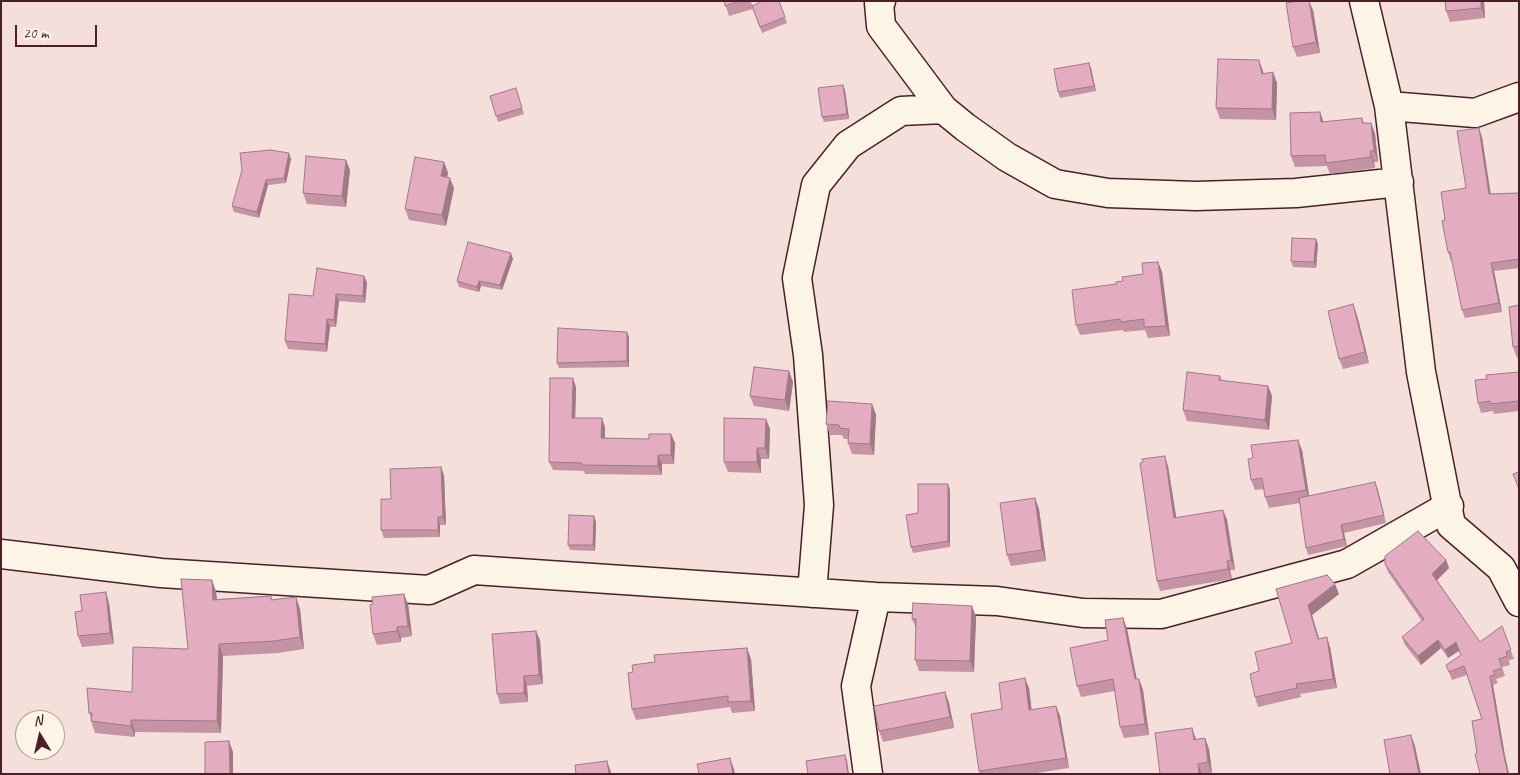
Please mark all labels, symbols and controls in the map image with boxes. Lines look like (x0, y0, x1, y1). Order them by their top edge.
scale bar (18, 15, 100, 47)
text: 20 m (23, 24, 49, 43)
north arrow (15, 710, 65, 760)
text: N (32, 712, 43, 730)

